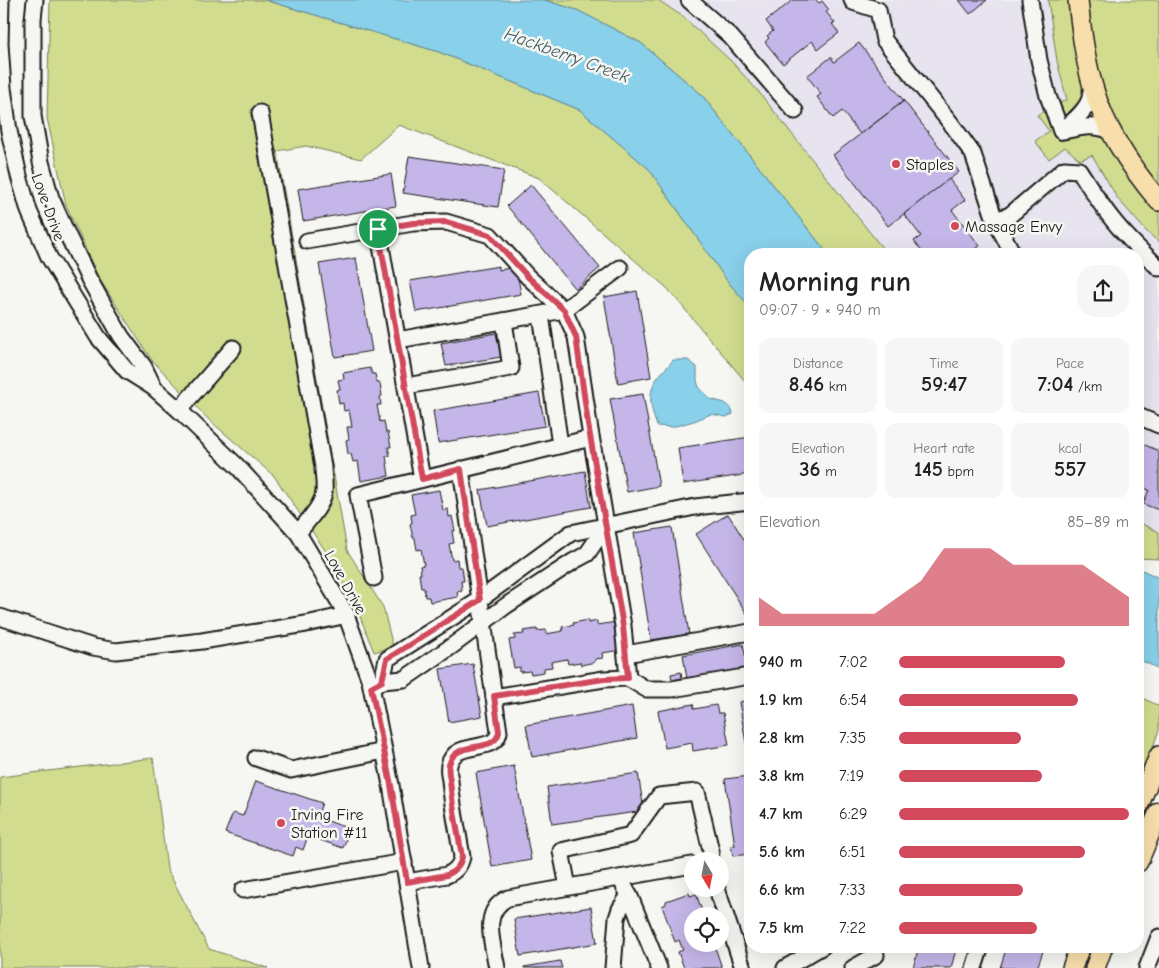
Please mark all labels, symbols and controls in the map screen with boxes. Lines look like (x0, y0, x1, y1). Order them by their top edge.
water label: Hackberry Creek (502, 23, 632, 88)
place label: Staples (906, 156, 954, 174)
marker: Staples (890, 158, 902, 170)
street label: Love Drive (28, 171, 69, 243)
pin (357, 208, 399, 250)
icon: arrive (364, 215, 392, 243)
place label: Massage Envy (965, 218, 1063, 236)
marker: Massage Envy (949, 220, 961, 232)
button: share (1077, 265, 1129, 317)
text: Morning run (759, 266, 911, 298)
text: 09:07 · 9 × 940 m (759, 301, 881, 319)
text: Distance (793, 355, 843, 372)
text: Time (929, 355, 959, 372)
text: Pace (1056, 355, 1084, 372)
text: 8.46 (789, 372, 824, 396)
text: 59:47 (921, 372, 967, 396)
text: 7:04 (1038, 372, 1073, 396)
text: km (824, 378, 847, 395)
text: /km (1073, 378, 1102, 395)
text: Elevation (791, 440, 845, 457)
text: Heart rate (913, 440, 975, 457)
text: kcal (1058, 440, 1082, 457)
text: 36 (799, 457, 821, 481)
text: 145 (914, 457, 943, 481)
text: 557 (1054, 457, 1086, 481)
text: m (821, 463, 837, 480)
text: bpm (943, 463, 974, 480)
text: Elevation (759, 513, 820, 531)
text: 85–89 m (1067, 513, 1129, 531)
street label: Love Drive (320, 547, 370, 618)
text: 940 m (759, 653, 802, 671)
text: 7:02 (839, 653, 868, 671)
text: 1.9 km (759, 691, 803, 709)
text: 6:54 (839, 691, 867, 709)
text: 2.8 km (759, 729, 804, 747)
text: 7:35 (839, 729, 866, 747)
text: 3.8 km (759, 767, 804, 785)
text: 7:19 (839, 767, 864, 785)
text: 4.7 km (759, 805, 803, 823)
text: 6:29 (839, 805, 867, 823)
place label: Irving Fire Station #11 (291, 806, 368, 842)
marker: Irving Fire Station #11 (275, 817, 287, 829)
text: 5.6 km (759, 843, 805, 861)
text: 6:51 (839, 843, 866, 861)
north arrow (684, 852, 729, 898)
map controls (684, 852, 729, 952)
text: 6.6 km (759, 881, 805, 899)
text: 7:33 (839, 881, 866, 899)
button: locate (684, 907, 729, 952)
text: 7.5 km (759, 919, 804, 937)
text: 7:22 (839, 919, 866, 937)

